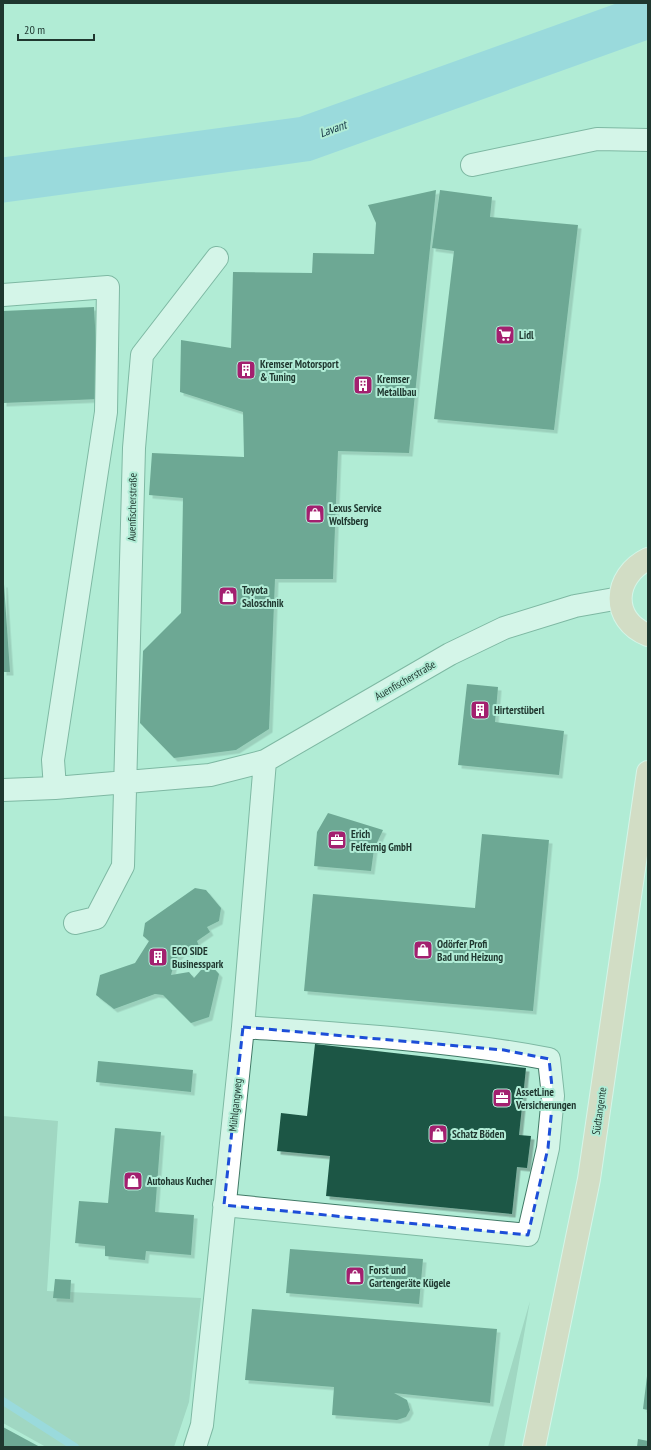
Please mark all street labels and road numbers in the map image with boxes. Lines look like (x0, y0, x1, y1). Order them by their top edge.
street label: Auenfischerstraße (124, 472, 140, 541)
street label: Auenfischerstraße (372, 657, 438, 703)
street label: Mühlgangweg (225, 1077, 245, 1132)
street label: Südtangente (589, 1086, 609, 1136)

